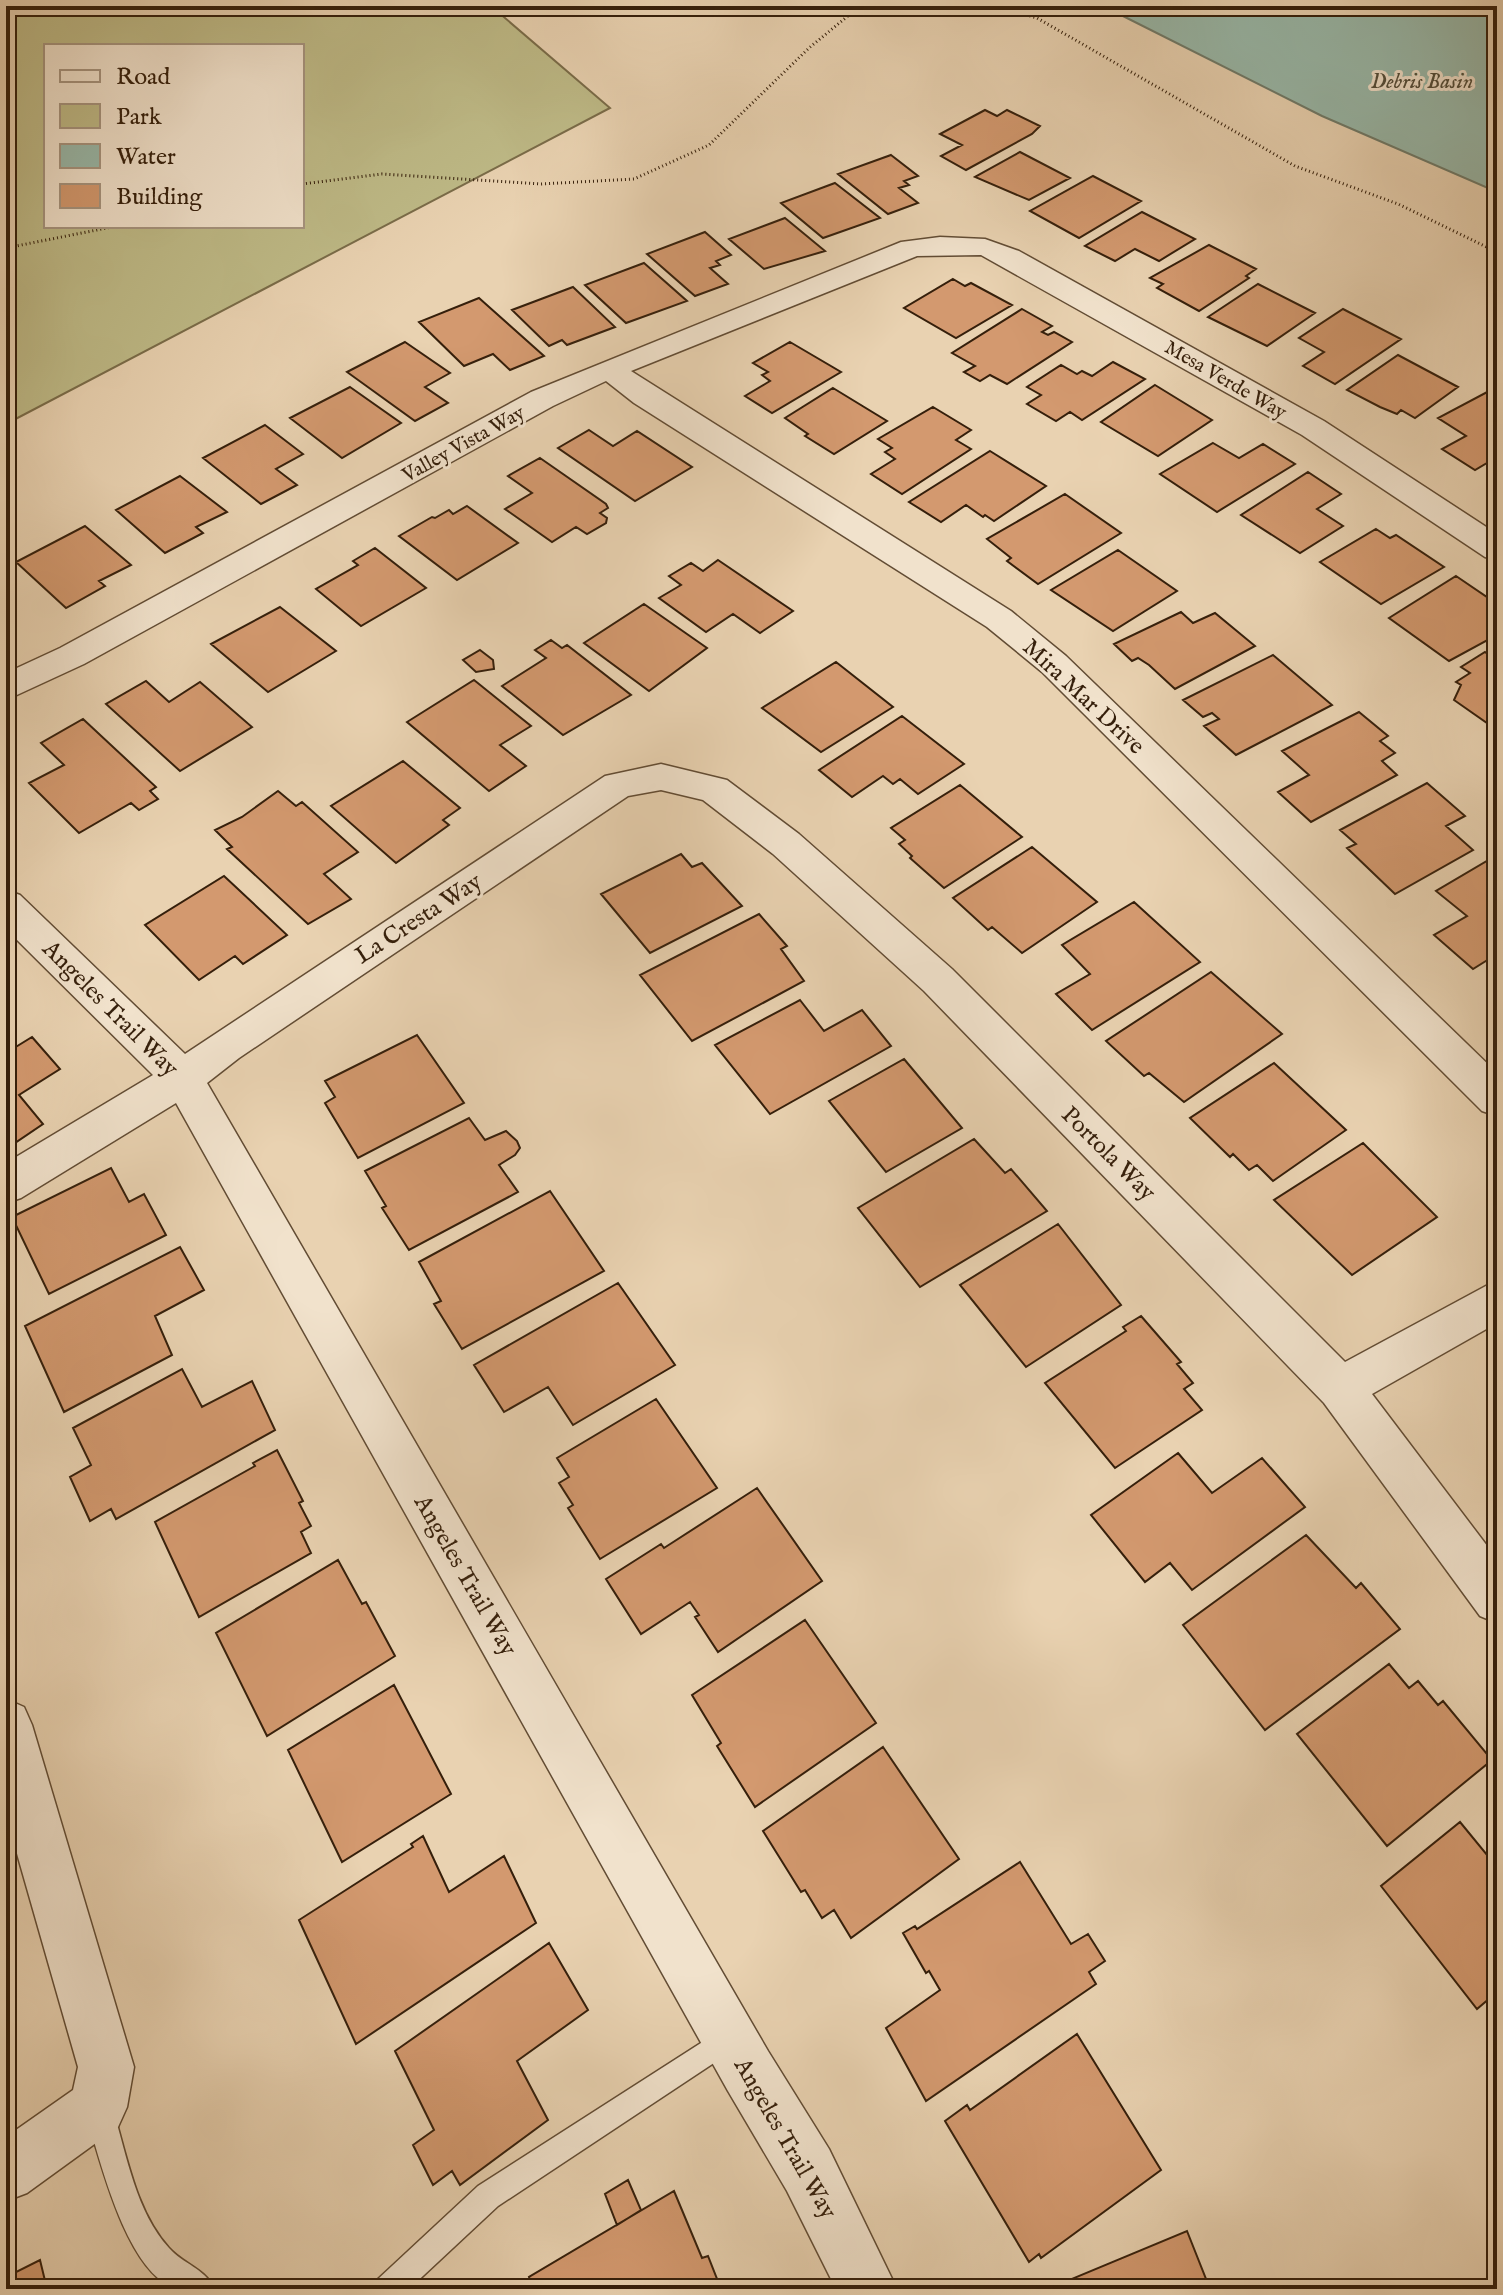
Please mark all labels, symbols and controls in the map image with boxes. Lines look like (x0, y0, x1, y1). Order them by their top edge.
legend (44, 44, 304, 228)
text: Road (116, 62, 170, 93)
water label: Debris Basin (1371, 68, 1473, 96)
text: Park (116, 102, 162, 133)
text: Water (116, 142, 176, 173)
text: Building (116, 182, 203, 213)
street label: Mesa Verde Way (1160, 335, 1291, 425)
street label: Valley Vista Way (397, 400, 529, 489)
street label: Mira Mar Drive (1015, 632, 1151, 762)
street label: La Cresta Way (349, 867, 488, 972)
street label: Angeles Trail Way (34, 934, 185, 1084)
street label: Portola Way (1054, 1100, 1162, 1208)
street label: Angeles Trail Way (406, 1489, 523, 1662)
street label: Angeles Trail Way (726, 2052, 843, 2225)

